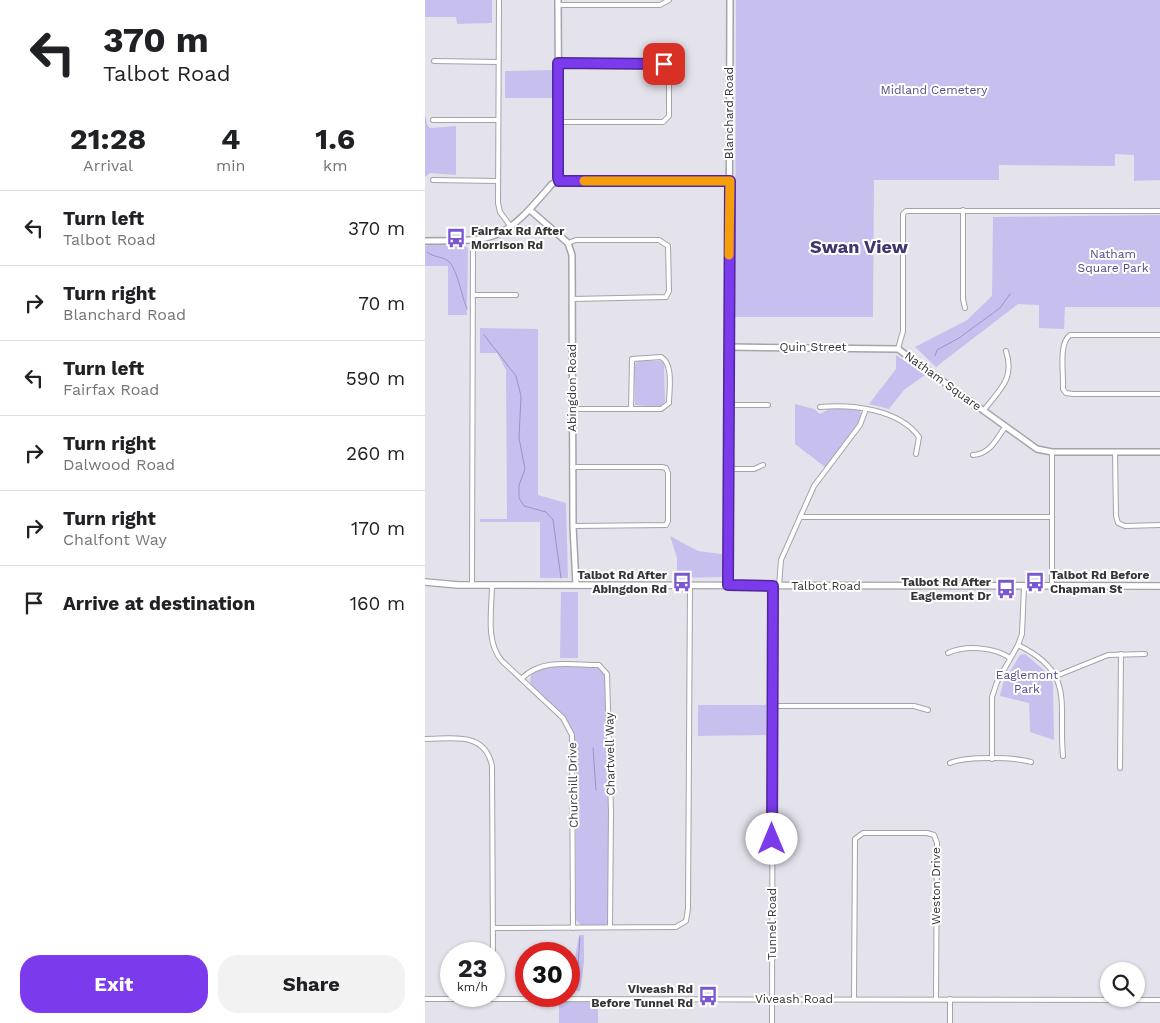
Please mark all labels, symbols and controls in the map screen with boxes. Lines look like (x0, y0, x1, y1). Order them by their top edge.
text: 370 m (103, 19, 209, 61)
icon: left (20, 20, 85, 85)
pin (643, 43, 685, 85)
icon: arrive (650, 50, 678, 78)
text: Talbot Road (103, 61, 230, 86)
street label: Blanchard Road (722, 67, 736, 159)
park label: Midland Cemetery (881, 83, 988, 97)
text: 21:28 (70, 121, 146, 156)
text: 4 (221, 121, 241, 156)
text: 1.6 (315, 121, 355, 156)
text: Arrival (83, 156, 133, 175)
text: min (216, 156, 246, 175)
text: km (323, 156, 347, 175)
text: Turn left (63, 207, 144, 230)
icon: left (20, 214, 48, 242)
text: 370 m (348, 217, 405, 240)
place label: Fairfax Rd After Morrison Rd (471, 224, 565, 252)
bus stop icon: Fairfax Rd After Morrison Rd (445, 227, 467, 249)
text: Talbot Road (63, 230, 156, 249)
district label: Swan View (810, 236, 909, 257)
park label: Natham Square Park (1078, 247, 1149, 275)
text: Turn right (63, 282, 156, 305)
icon: right (20, 289, 48, 317)
text: 70 m (358, 292, 405, 315)
text: Blanchard Road (63, 305, 186, 324)
street label: Quin Street (779, 340, 847, 354)
street label: Abingdon Road (565, 344, 579, 432)
street label: Natham Square (902, 349, 984, 413)
text: Turn left (63, 357, 144, 380)
icon: left (20, 364, 48, 392)
text: 590 m (346, 367, 405, 390)
text: Fairfax Road (63, 380, 159, 399)
text: Turn right (63, 432, 156, 455)
icon: right (20, 439, 48, 467)
text: 260 m (346, 442, 405, 465)
text: Dalwood Road (63, 455, 175, 474)
text: Turn right (63, 507, 156, 530)
icon: right (20, 514, 48, 542)
text: 170 m (351, 517, 405, 540)
text: Chalfont Way (63, 530, 167, 549)
place label: Talbot Rd After Abingdon Rd (577, 568, 668, 596)
place label: Talbot Rd Before Chapman St (1050, 568, 1149, 596)
bus stop icon: Talbot Rd After Abingdon Rd (671, 571, 693, 593)
bus stop icon: Talbot Rd Before Chapman St (1024, 571, 1046, 593)
place label: Talbot Rd After Eaglemont Dr (901, 575, 992, 603)
bus stop icon: Talbot Rd After Eaglemont Dr (995, 578, 1017, 600)
street label: Talbot Road (791, 579, 861, 593)
icon: arrive (20, 589, 48, 617)
text: Arrive at destination (63, 592, 255, 615)
text: 160 m (350, 592, 405, 615)
park label: Eaglemont Park (996, 668, 1058, 696)
street label: Chartwell Way (602, 711, 618, 796)
street label: Churchill Drive (565, 742, 581, 828)
position arrow (745, 812, 797, 864)
street label: Weston Drive (929, 847, 943, 925)
street label: Tunnel Road (765, 888, 779, 960)
speed limit sign: 30 (515, 942, 580, 1007)
text: 23 (458, 954, 487, 983)
button: Exit (20, 955, 208, 1013)
button: Share (218, 955, 405, 1013)
map controls (1100, 962, 1145, 1007)
button: search (1100, 962, 1145, 1007)
text: km/h (457, 980, 488, 994)
place label: Viveash Rd Before Tunnel Rd (591, 982, 693, 1010)
bus stop icon: Viveash Rd Before Tunnel Rd (697, 985, 719, 1007)
street label: Viveash Road (755, 992, 833, 1006)

